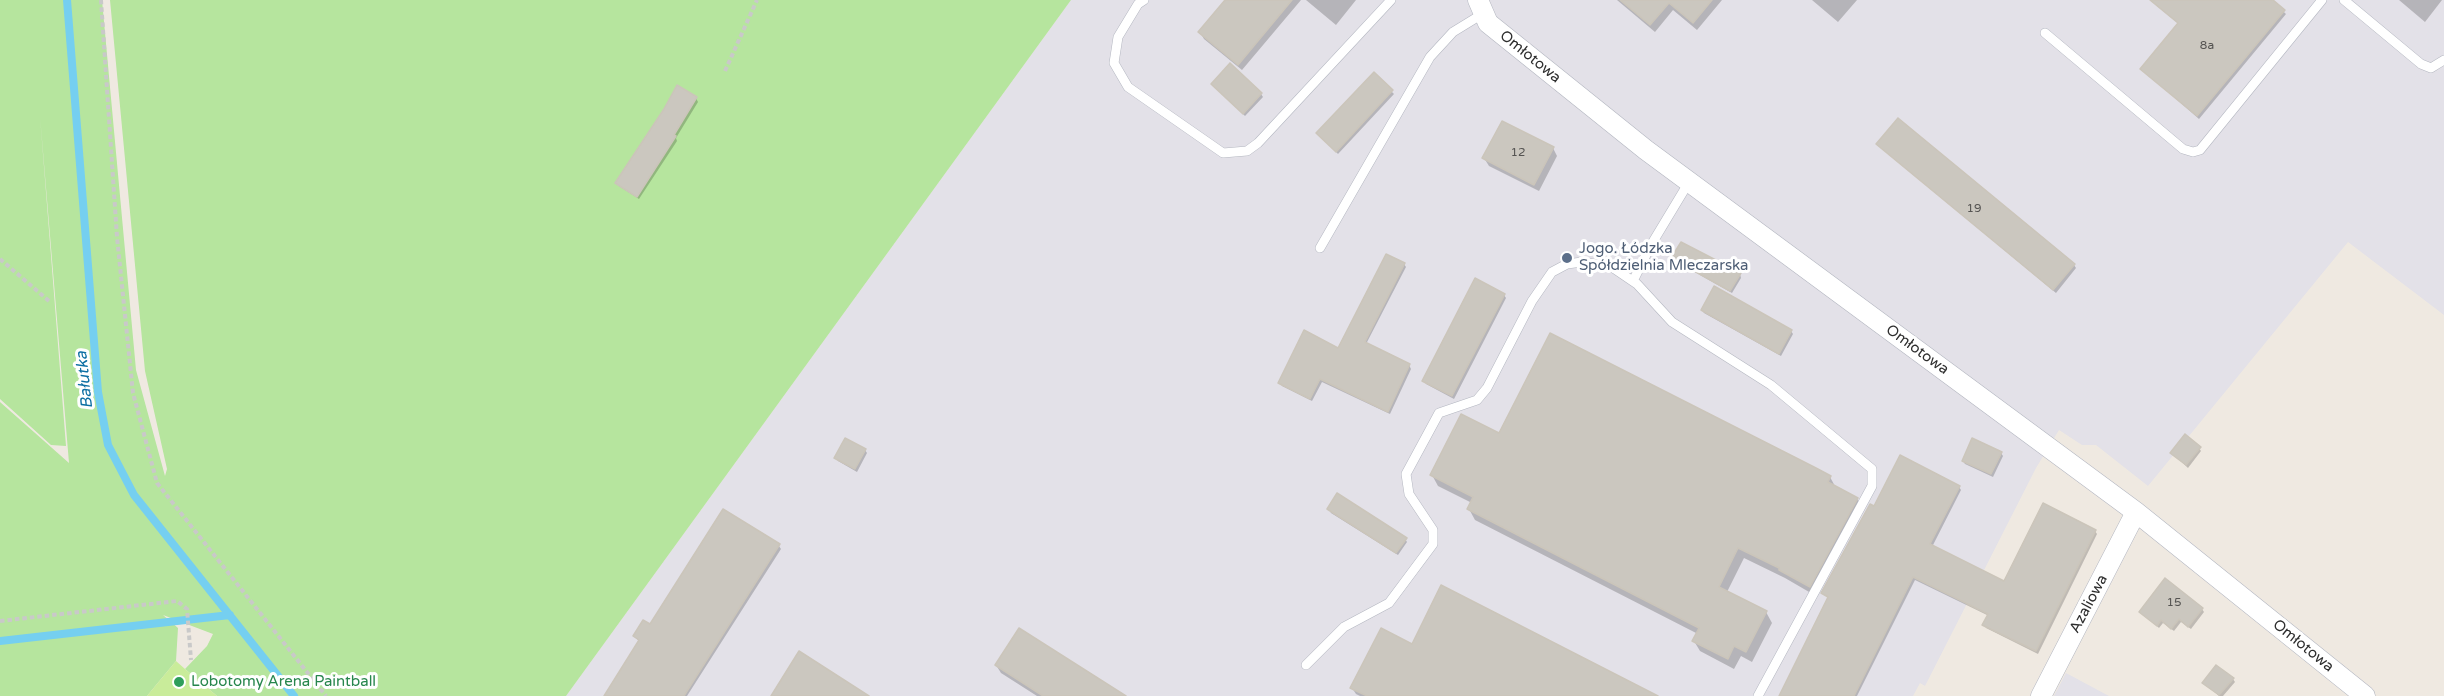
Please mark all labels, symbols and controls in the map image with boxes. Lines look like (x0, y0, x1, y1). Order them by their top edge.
street label: Omłotowa (1496, 27, 1564, 87)
house number: 8a (2200, 39, 2214, 53)
house number: 12 (1510, 146, 1526, 160)
house number: 19 (1966, 202, 1982, 216)
place label: Jogo. Łódzka Spółdzielnia Mleczarska (1579, 240, 1749, 275)
marker: Jogo. Łódzka Spółdzielnia Mleczarska (1560, 251, 1574, 265)
street label: Omłotowa (1882, 321, 1952, 379)
water label: Bałutka (72, 350, 98, 410)
street label: Azaliowa (2066, 572, 2112, 636)
house number: 15 (2166, 596, 2182, 610)
street label: Omłotowa (2269, 616, 2337, 676)
place label: Lobotomy Arena Paintball (191, 673, 376, 691)
marker: Lobotomy Arena Paintball (172, 675, 186, 689)

